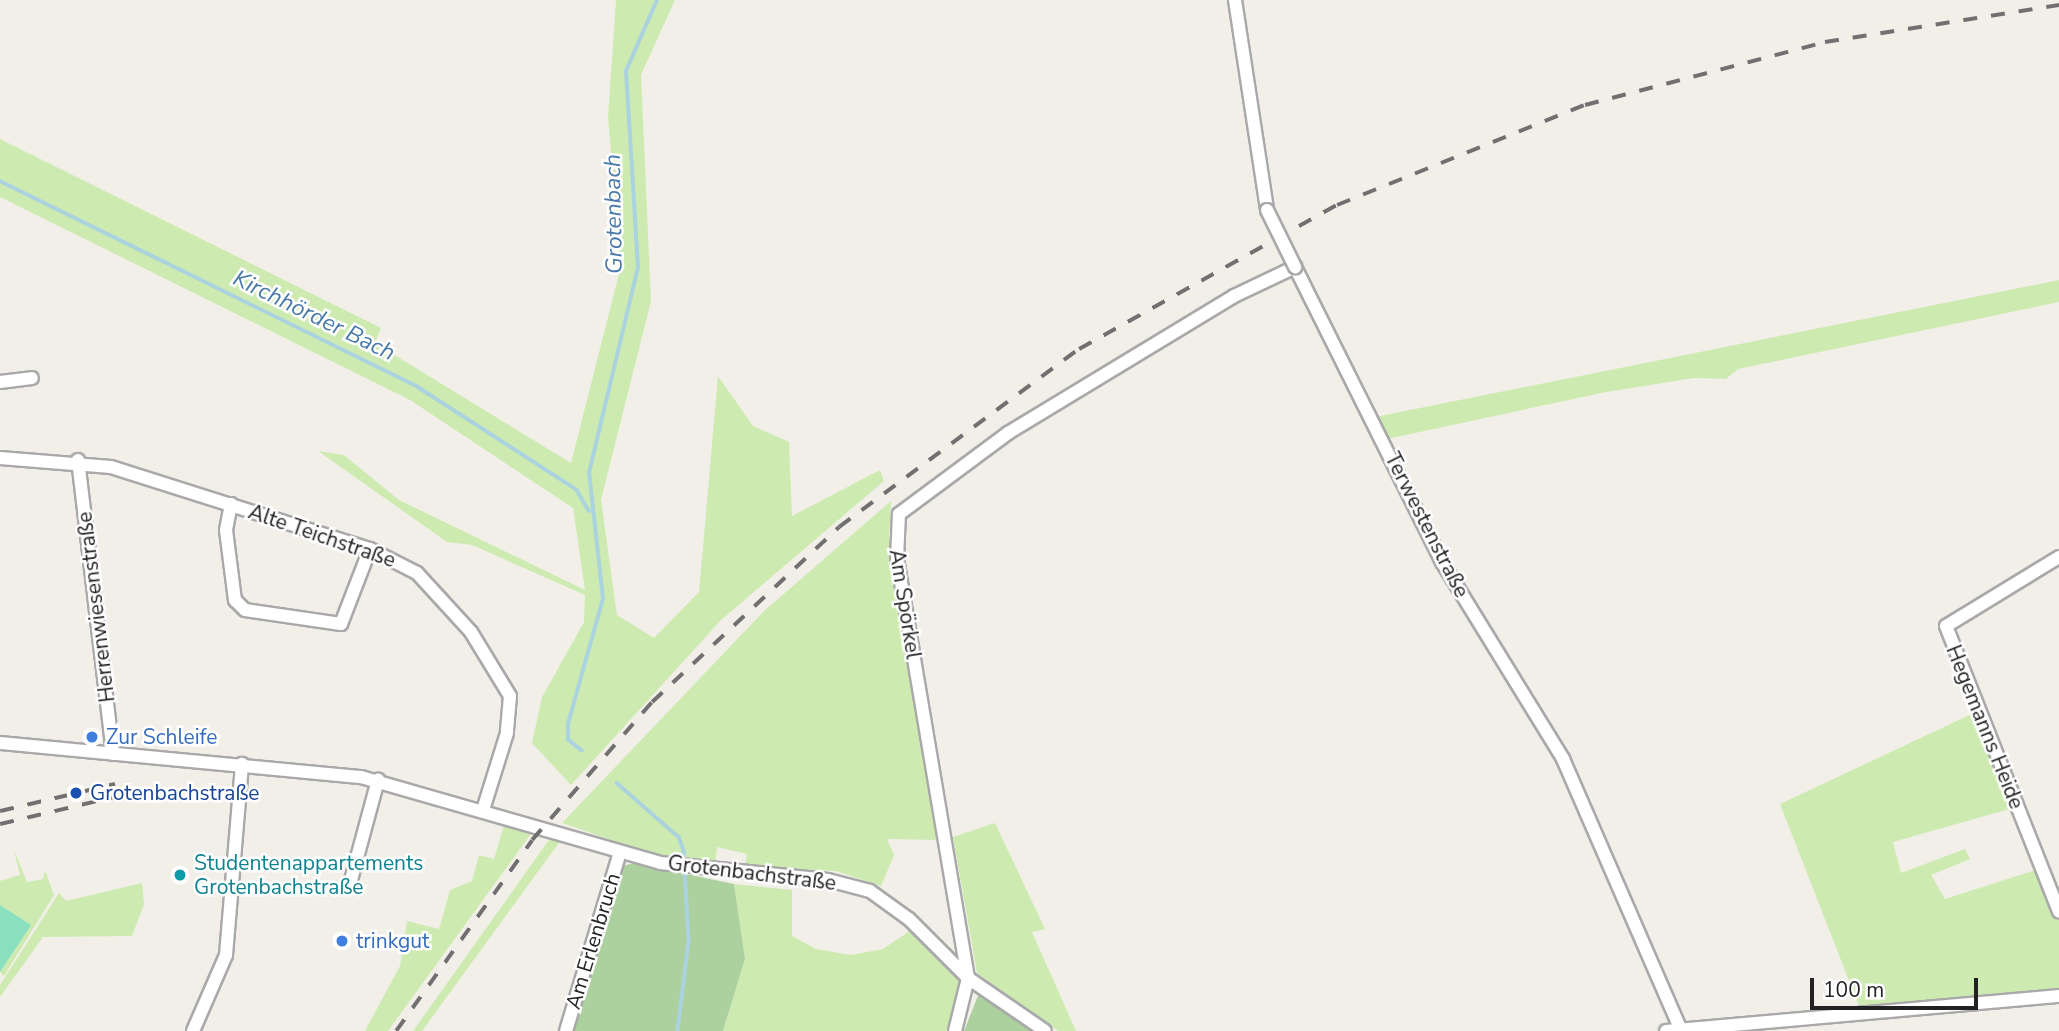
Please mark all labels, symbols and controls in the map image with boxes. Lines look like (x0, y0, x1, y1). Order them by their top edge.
water label: Grotenbach (599, 154, 629, 274)
water label: Kirchhörder Bach (229, 265, 399, 367)
street label: Terwestenstraße (1380, 448, 1474, 602)
street label: Alte Teichstraße (245, 499, 399, 573)
street label: Herrenwiesenstraße (72, 510, 120, 704)
street label: Am Spörkel (884, 547, 926, 661)
street label: Hegemanns Heide (1941, 641, 2029, 813)
place label: Zur Schleife (106, 724, 217, 750)
marker: Zur Schleife (84, 729, 100, 745)
place label: Grotenbachstraße (90, 780, 260, 806)
marker: Grotenbachstraße (68, 785, 84, 801)
place label: Studentenappartements Grotenbachstraße (194, 850, 423, 900)
street label: Grotenbachstraße (666, 850, 838, 896)
marker: Studentenappartements Grotenbachstraße (172, 867, 188, 883)
street label: Am Erlenbruch (560, 870, 626, 1012)
place label: trinkgut (356, 928, 429, 954)
marker: trinkgut (334, 933, 350, 949)
scale bar (1814, 964, 1982, 1008)
text: 100 m (1823, 976, 1884, 1004)

